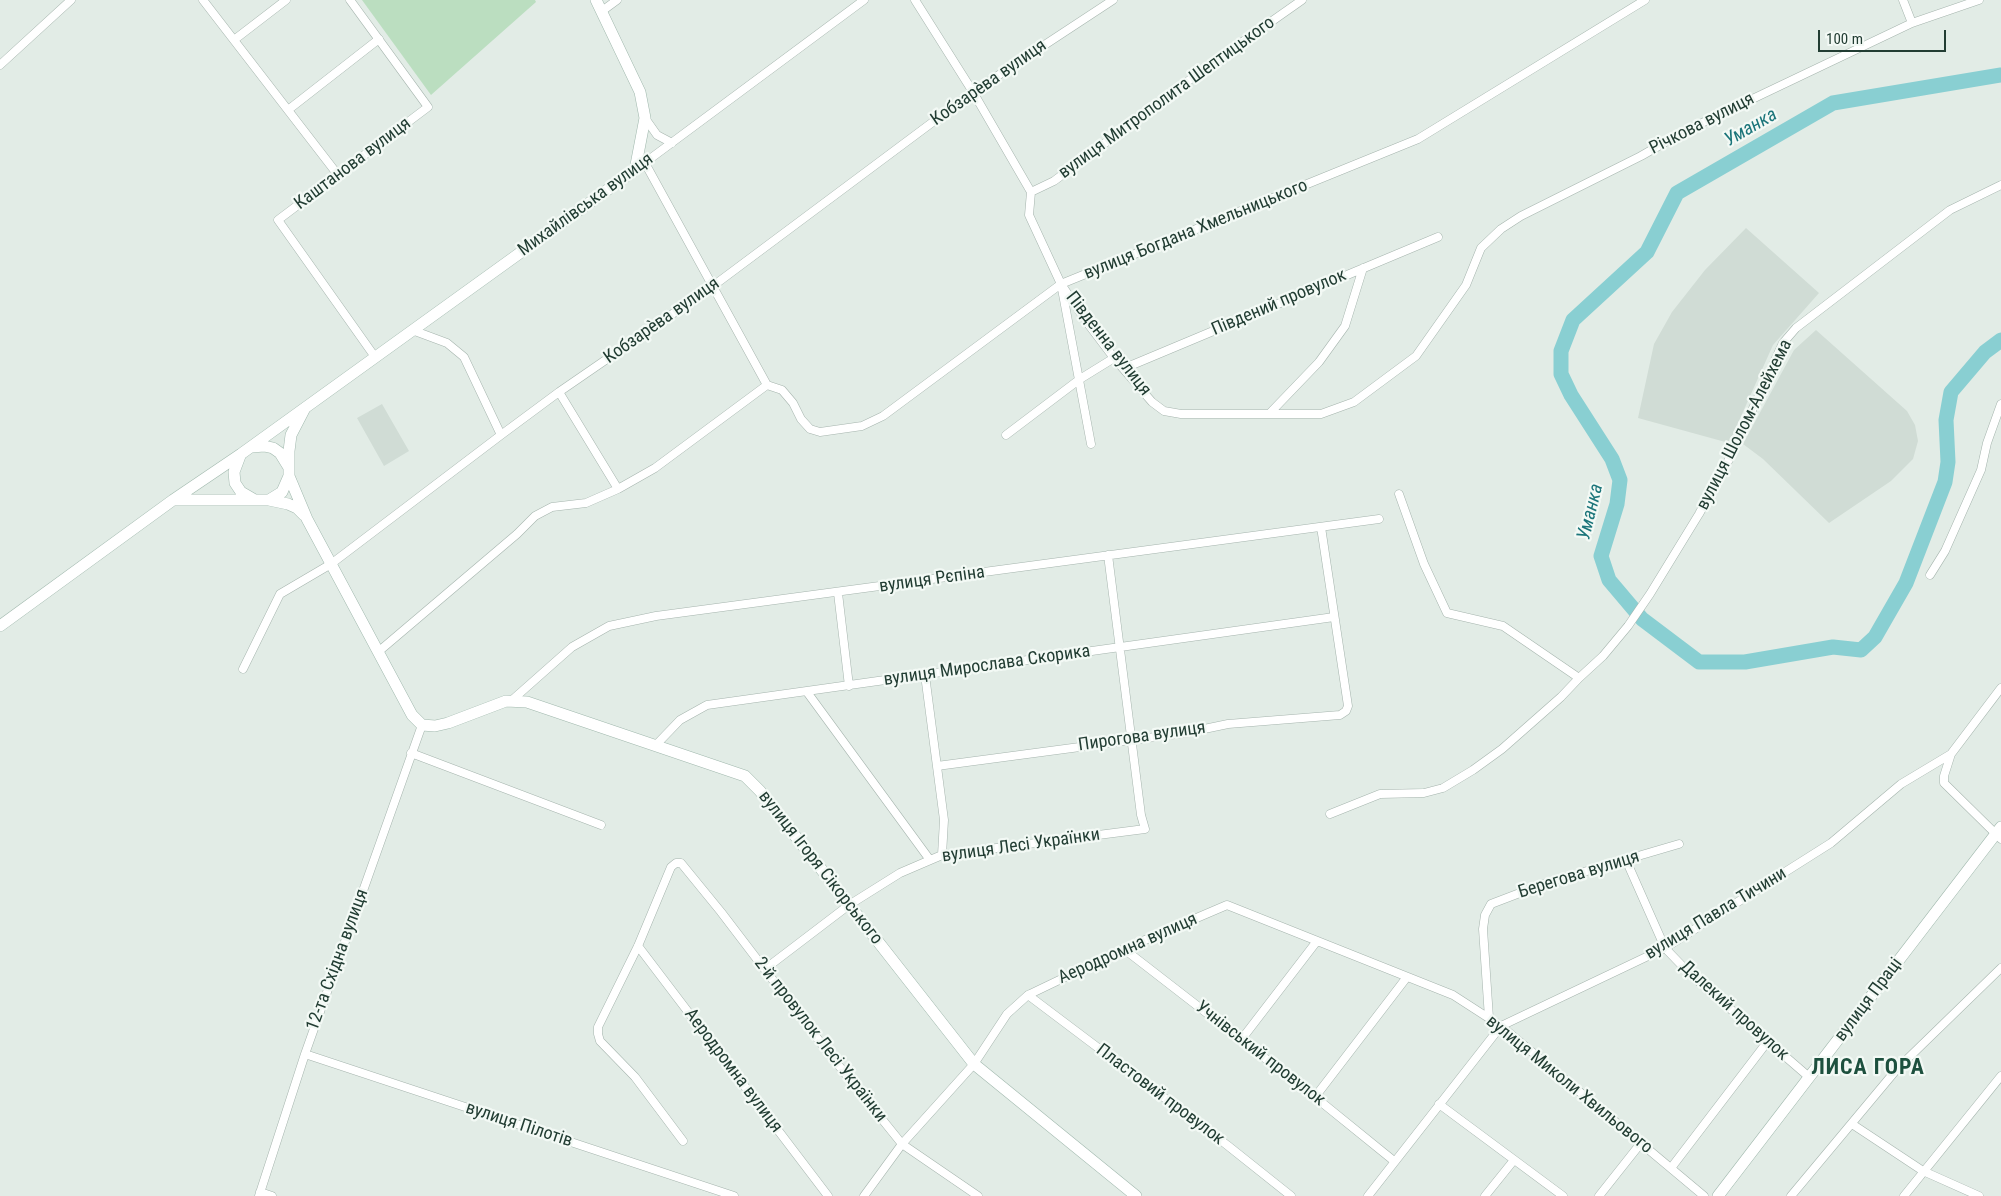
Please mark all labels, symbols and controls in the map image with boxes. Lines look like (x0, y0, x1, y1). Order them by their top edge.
street label: вулиця Митрополита Шептицького (1055, 12, 1279, 184)
scale bar (1821, 20, 1948, 52)
text: 100 m (1826, 30, 1863, 48)
street label: Кобзарèва вулиця (927, 35, 1051, 131)
street label: Річкова вулиця (1646, 88, 1758, 160)
water label: Уманка (1721, 104, 1781, 152)
street label: Каштанова вулиця (291, 113, 415, 215)
street label: Михайлівська вулиця (514, 149, 658, 261)
street label: вулиця Богдана Хмельницького (1081, 175, 1311, 285)
street label: Південий провулок (1208, 265, 1350, 341)
street label: Кобзарèва вулиця (600, 273, 724, 369)
street label: Південна вулиця (1061, 288, 1155, 400)
street label: вулиця Шолом-Алейхема (1693, 336, 1797, 514)
water label: Уманка (1573, 482, 1609, 542)
street label: вулиця Рєпіна (878, 562, 986, 598)
street label: вулиця Мирослава Скорика (882, 641, 1092, 691)
street label: Пирогова вулиця (1077, 717, 1207, 757)
street label: вулиця Ігоря Сікорського (753, 787, 887, 949)
street label: вулиця Лесі Українки (941, 824, 1101, 868)
street label: Берегова вулиця (1516, 846, 1642, 904)
street label: вулиця Павла Тичини (1641, 863, 1791, 965)
street label: 12-та Східна вулиця (302, 886, 374, 1034)
street label: Аеродромна вулиця (1055, 909, 1201, 989)
street label: 2-й провулок Лесі Українки (749, 953, 891, 1127)
street label: вулиця Праці (1831, 954, 1907, 1046)
street label: Далекий провулок (1675, 956, 1793, 1066)
street label: Учнівський провулок (1191, 997, 1329, 1111)
street label: Аеродромна вулиця (679, 1005, 787, 1137)
street label: вулиця Миколи Хвильового (1481, 1011, 1657, 1159)
street label: Пластовий провулок (1092, 1040, 1228, 1150)
district label: ЛИСА ГОРА (1810, 1055, 1926, 1081)
street label: вулиця Пілотів (463, 1098, 575, 1152)

